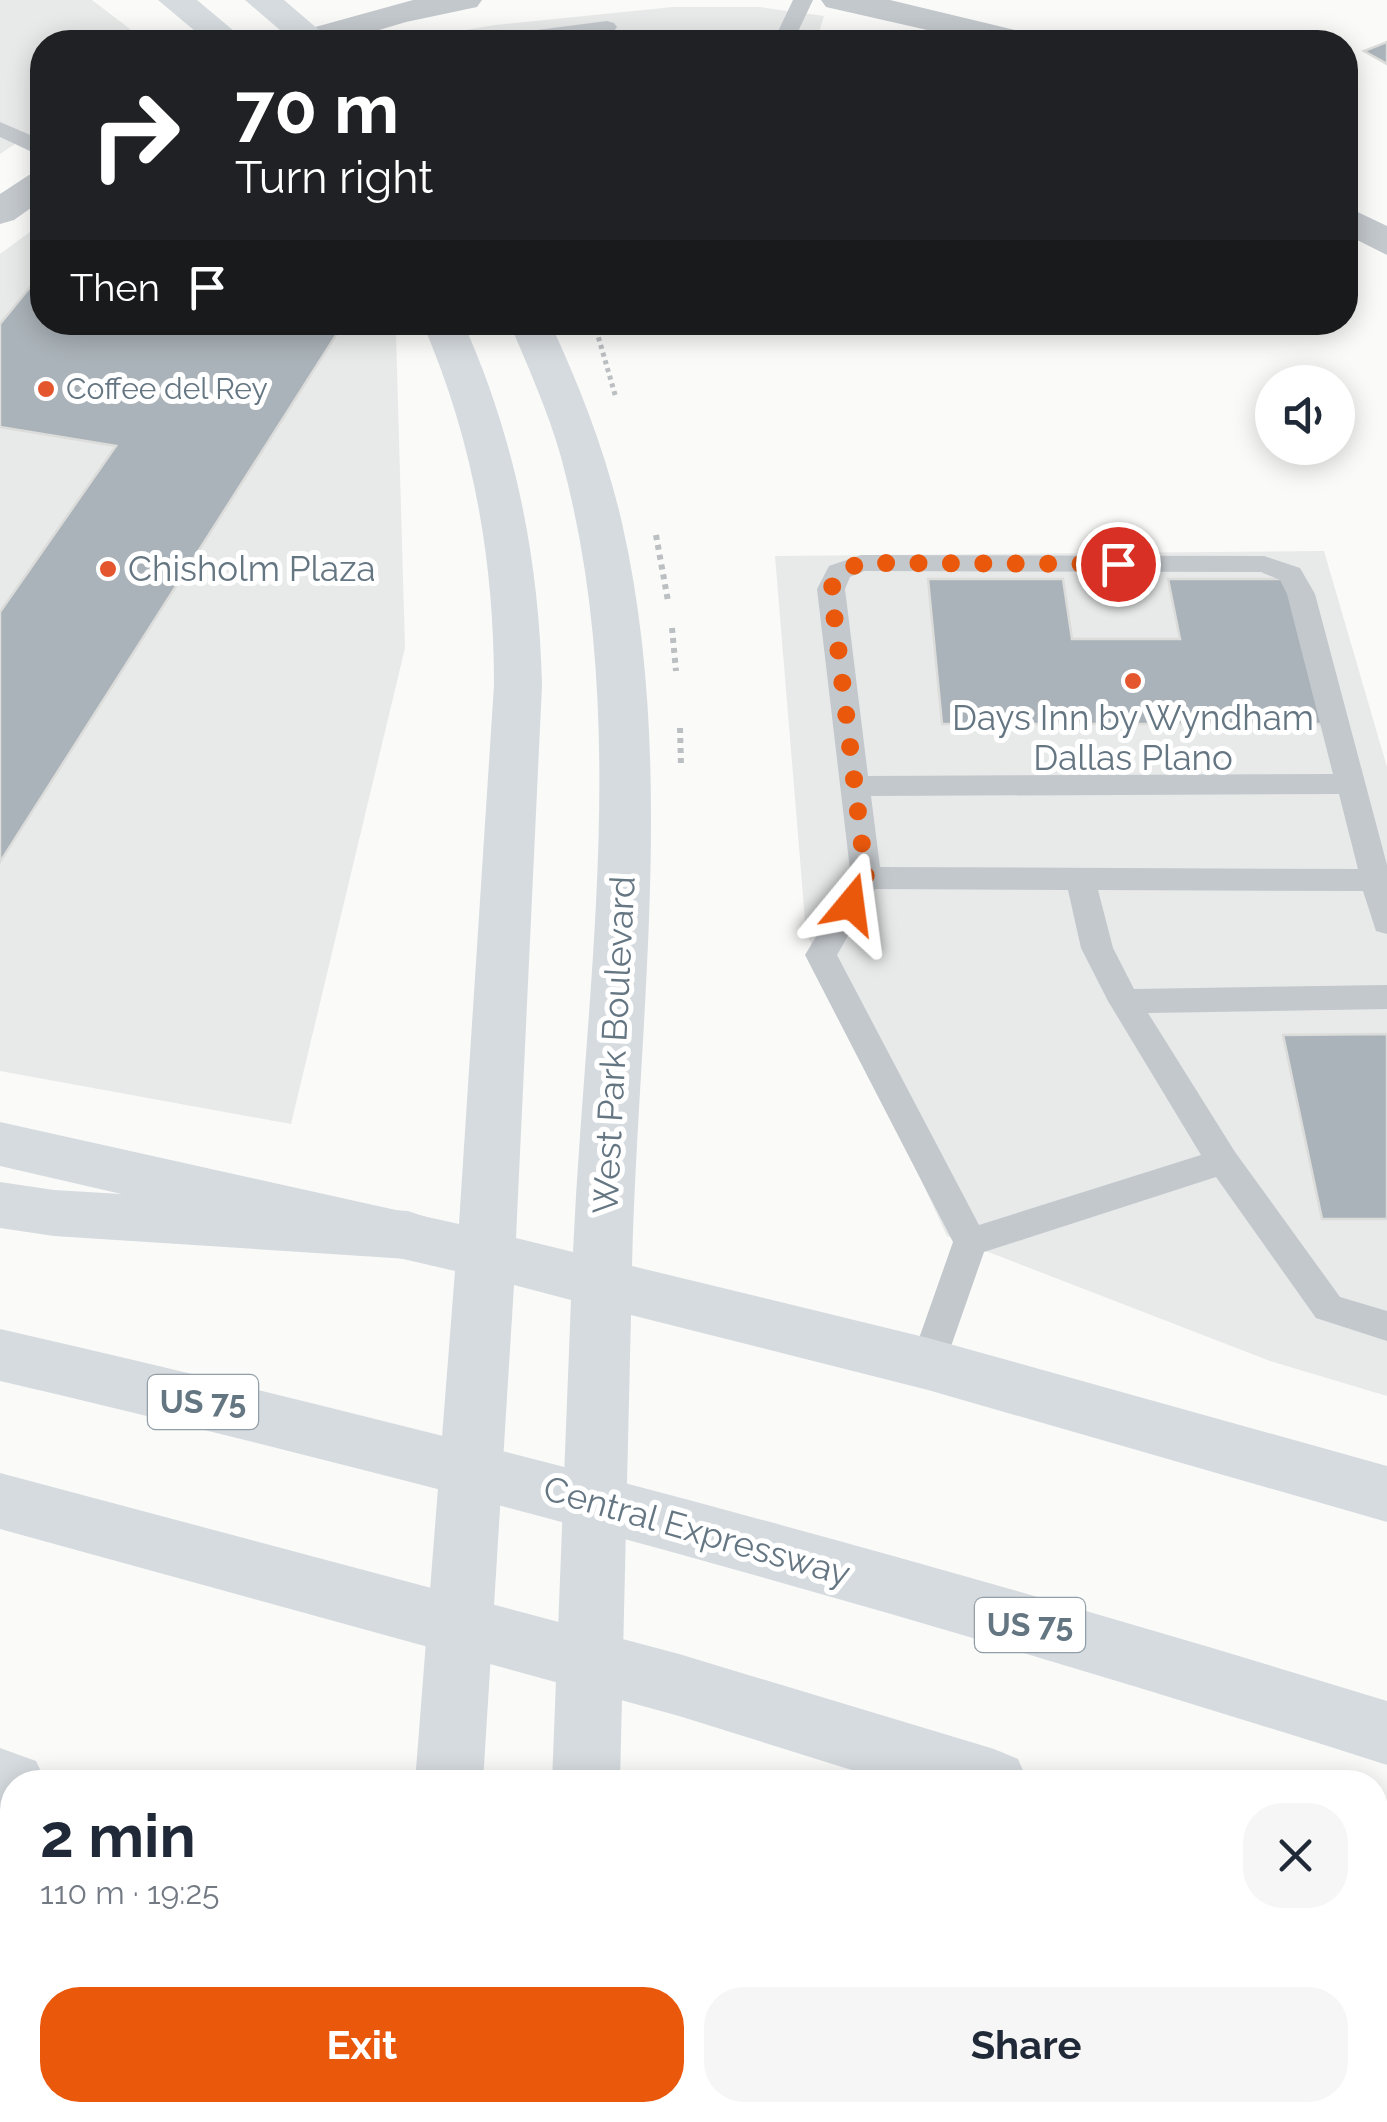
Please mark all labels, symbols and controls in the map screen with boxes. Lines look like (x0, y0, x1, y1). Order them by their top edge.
text: 70 m (235, 67, 399, 149)
icon: right (70, 70, 200, 200)
text: Turn right (235, 151, 433, 204)
icon: arrive (180, 260, 235, 315)
text: Then (70, 265, 160, 310)
map controls (1255, 365, 1355, 465)
button: sound (1255, 365, 1355, 465)
place label: Coffee del Rey (66, 371, 268, 406)
marker: Coffee del Rey (35, 378, 57, 400)
pin (1076, 522, 1161, 607)
icon: arrive (1091, 537, 1146, 592)
place label: Chisholm Plaza (128, 548, 375, 589)
marker: Chisholm Plaza (97, 558, 119, 580)
marker: Days Inn by Wyndham Dallas Plano (1122, 670, 1144, 692)
place label: Days Inn by Wyndham Dallas Plano (952, 697, 1314, 778)
position arrow (799, 852, 903, 956)
street label: West Park Boulevard (584, 875, 643, 1215)
road number: US 75 (148, 1375, 258, 1429)
street label: Central Expressway (539, 1467, 855, 1594)
road number: US 75 (975, 1598, 1085, 1652)
text: 2 min (40, 1801, 196, 1871)
button: close (1243, 1803, 1348, 1908)
text: 110 m · 19:25 (40, 1874, 220, 1911)
button: Exit (40, 1987, 684, 2102)
button: Share (704, 1987, 1348, 2102)

